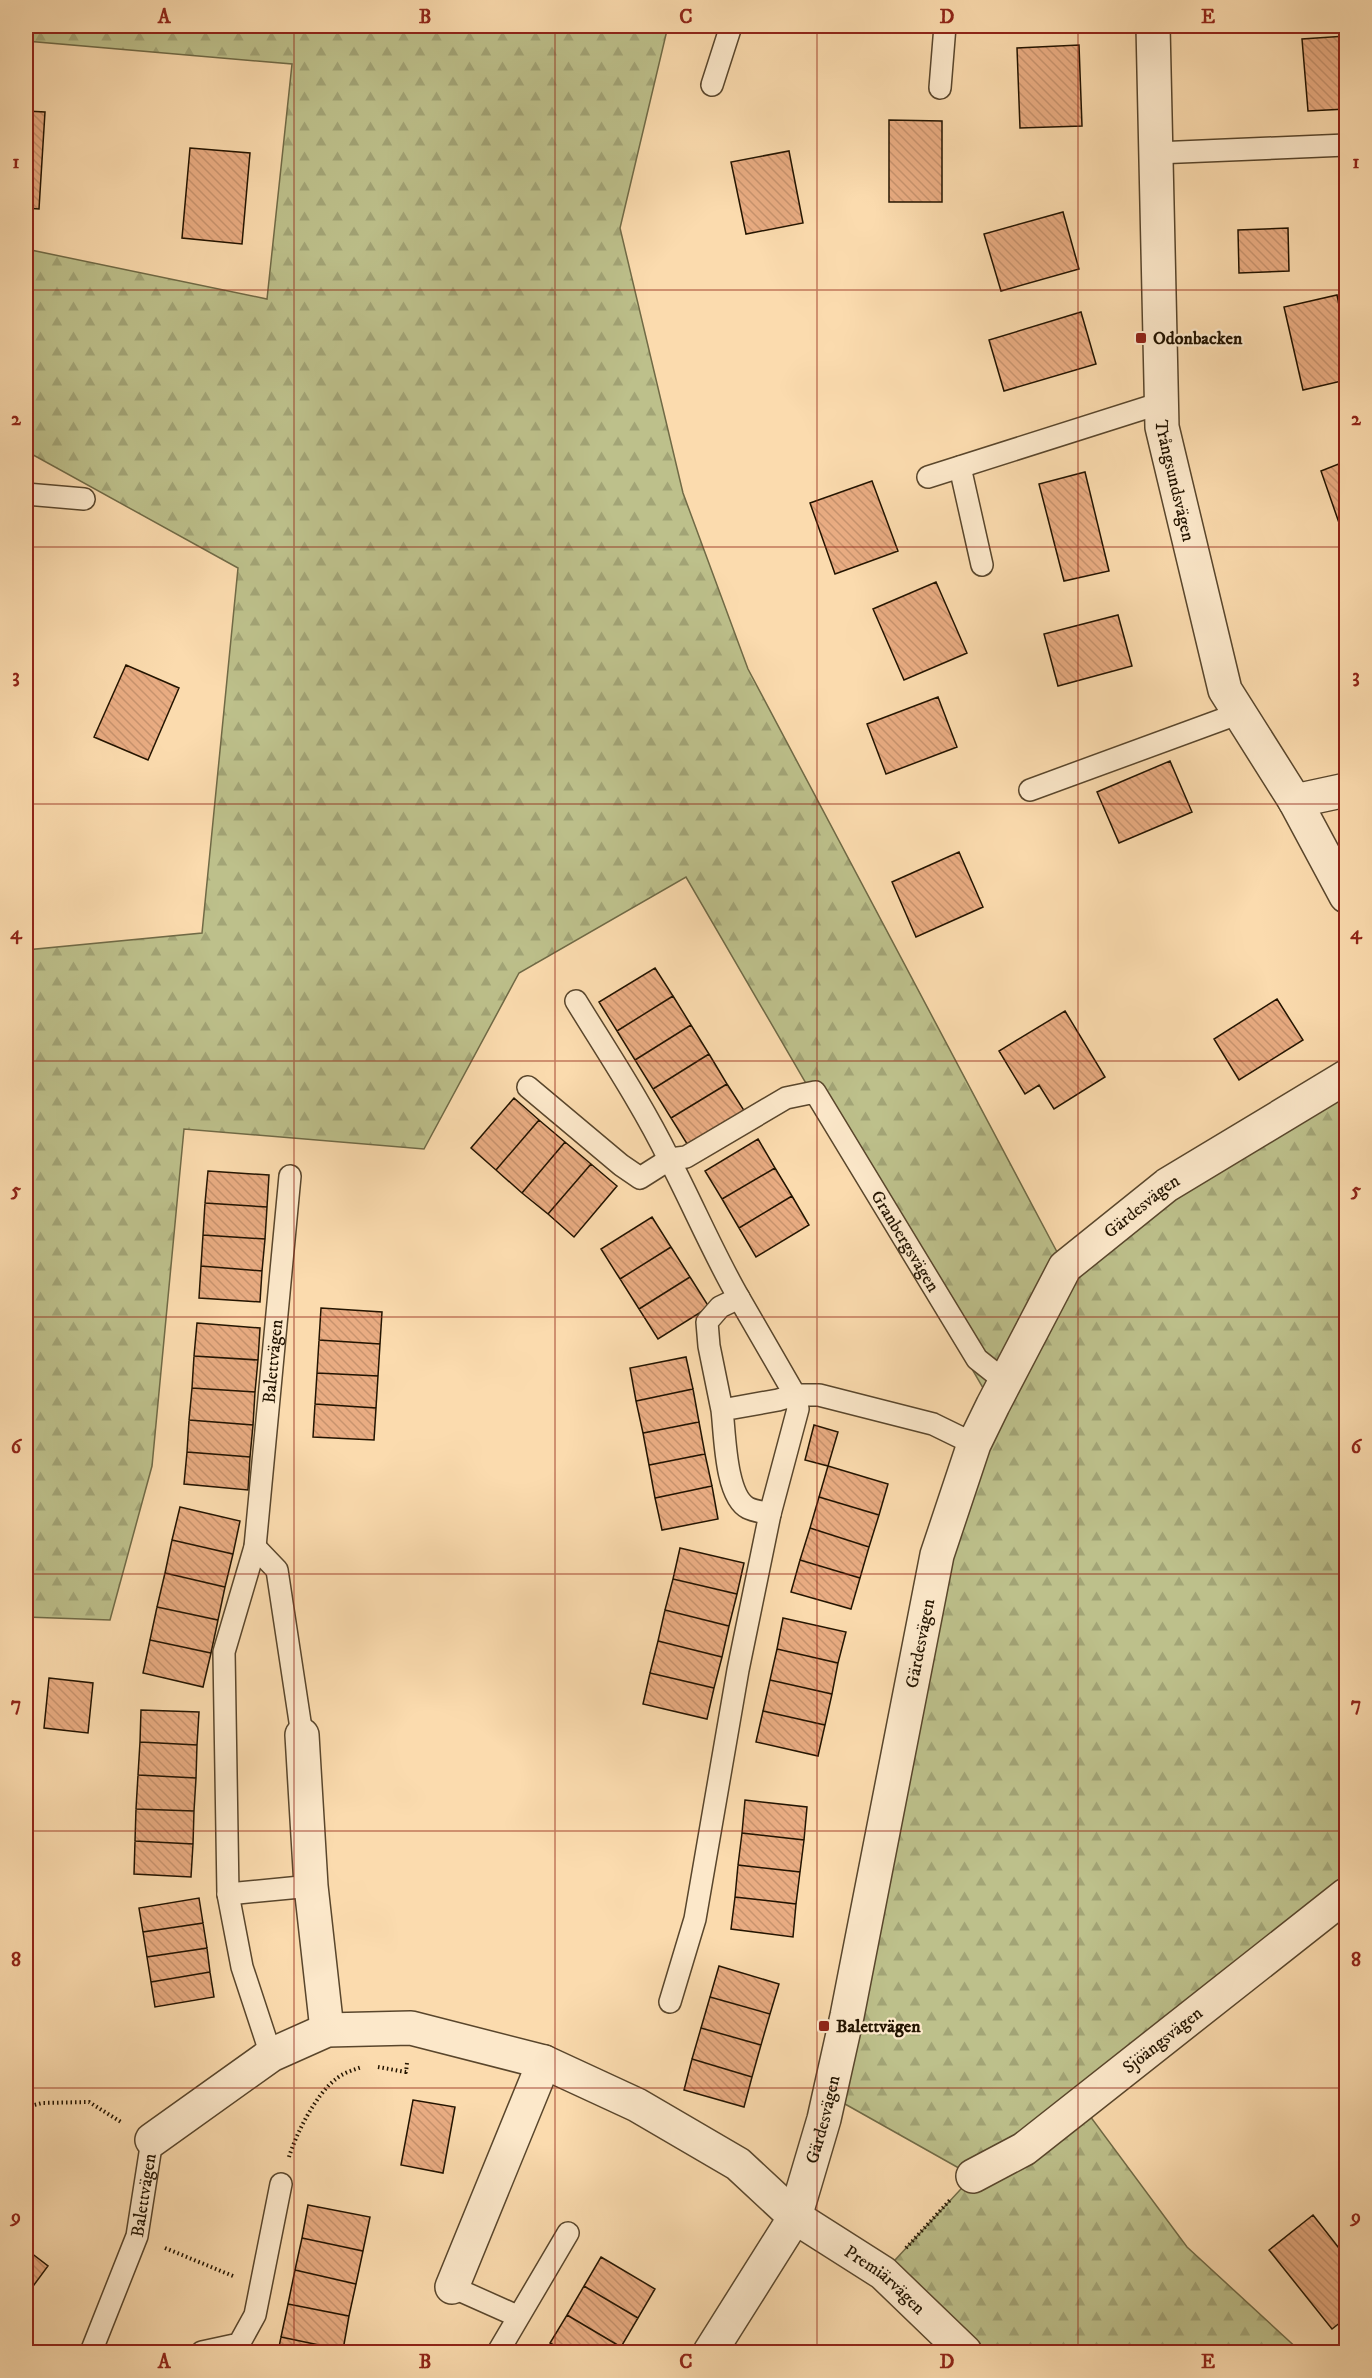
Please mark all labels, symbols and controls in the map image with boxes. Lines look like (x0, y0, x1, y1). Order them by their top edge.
text: A (157, 5, 172, 30)
text: B (419, 5, 431, 30)
text: C (679, 5, 693, 30)
text: D (940, 5, 955, 30)
text: E (1201, 5, 1215, 30)
text: 1 (12, 150, 20, 175)
text: 1 (1352, 150, 1360, 175)
place label: Odonbacken (1153, 328, 1243, 350)
marker: Odonbacken (1134, 331, 1148, 345)
text: 2 (11, 407, 22, 432)
text: 2 (1351, 407, 1362, 432)
street label: Trångsundsvägen (1150, 419, 1199, 544)
text: 3 (12, 664, 20, 689)
text: 3 (1352, 664, 1360, 689)
text: 4 (10, 921, 23, 946)
text: 4 (1350, 921, 1363, 946)
street label: Gärdesvägen (1100, 1170, 1184, 1243)
text: 5 (10, 1178, 21, 1203)
text: 5 (1350, 1178, 1361, 1203)
street label: Granbergsvägen (865, 1187, 944, 1297)
street label: Balettvägen (259, 1318, 288, 1405)
text: 6 (11, 1435, 23, 1460)
text: 6 (1351, 1435, 1363, 1460)
street label: Gärdesvägen (901, 1596, 940, 1690)
text: 7 (11, 1692, 21, 1717)
text: 7 (1351, 1692, 1361, 1717)
text: 8 (11, 1948, 21, 1973)
text: 8 (1351, 1948, 1361, 1973)
street label: Sjöängsvägen (1119, 2002, 1208, 2079)
place label: Balettvägen (836, 2016, 921, 2038)
marker: Balettvägen (817, 2019, 831, 2033)
street label: Gärdesvägen (801, 2073, 846, 2167)
street label: Balettvägen (127, 2151, 162, 2239)
text: 9 (9, 2205, 21, 2230)
text: 9 (1349, 2205, 1361, 2230)
street label: Premiärvägen (840, 2241, 930, 2320)
text: A (157, 2350, 172, 2375)
text: B (419, 2350, 431, 2375)
text: C (679, 2350, 693, 2375)
text: D (940, 2350, 955, 2375)
text: E (1201, 2350, 1215, 2375)

